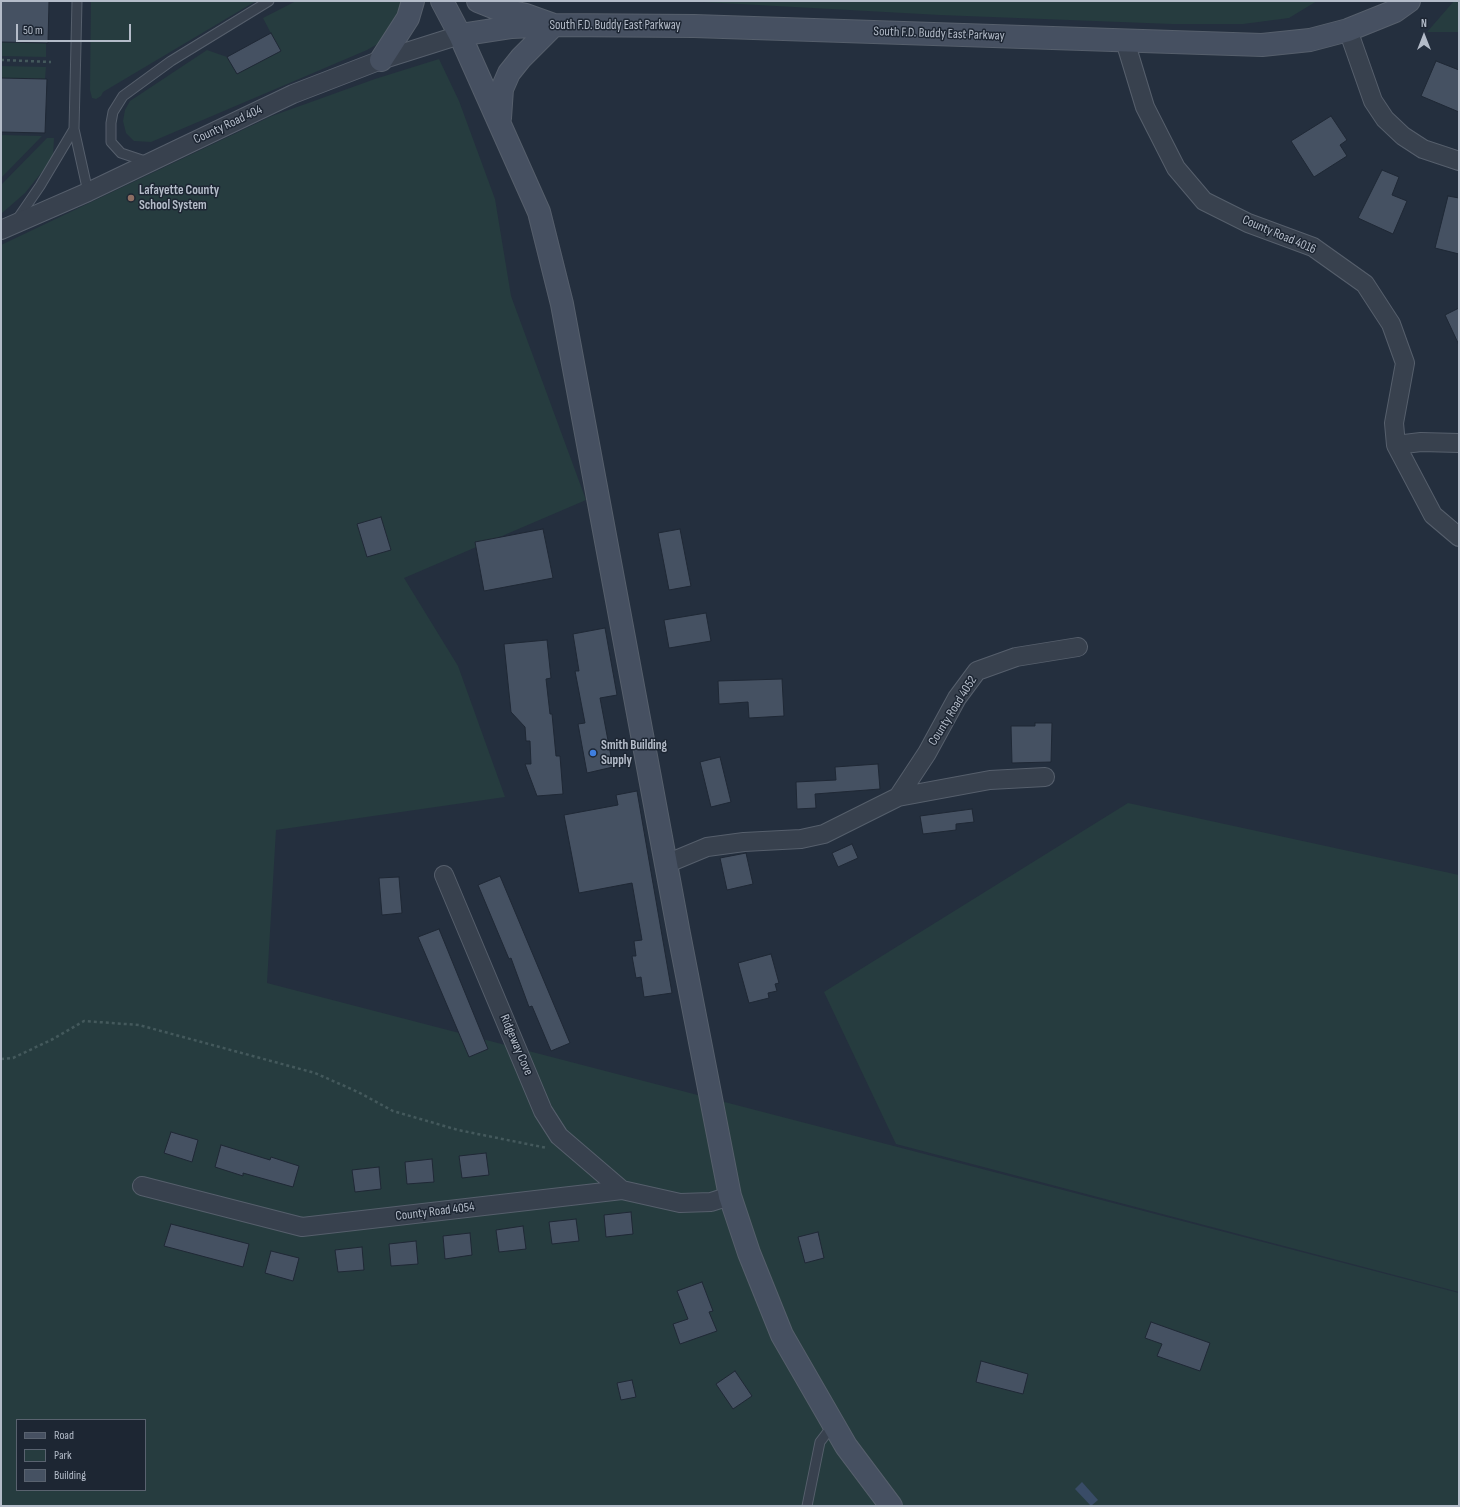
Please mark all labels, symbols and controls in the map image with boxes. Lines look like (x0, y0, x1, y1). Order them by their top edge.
scale bar (18, 16, 133, 42)
north arrow (1404, 16, 1444, 56)
text: N (1421, 17, 1427, 30)
street label: South F.D. Buddy East Parkway (549, 18, 681, 34)
text: 50 m (23, 23, 43, 38)
street label: South F.D. Buddy East Parkway (873, 24, 1005, 44)
street label: County Road 404 (191, 102, 265, 148)
place label: Lafayette County School System (139, 183, 219, 214)
marker: Lafayette County School System (126, 193, 136, 203)
street label: County Road 4016 (1240, 212, 1318, 258)
street label: County Road 4052 (925, 673, 981, 749)
place label: Smith Building Supply (601, 738, 667, 769)
marker: Smith Building Supply (588, 748, 598, 758)
street label: Ridgeway Cove (496, 1012, 536, 1078)
street label: County Road 4054 (395, 1199, 475, 1225)
legend (16, 1419, 146, 1491)
text: Road (54, 1428, 74, 1443)
text: Park (54, 1448, 72, 1463)
text: Building (54, 1468, 86, 1483)

